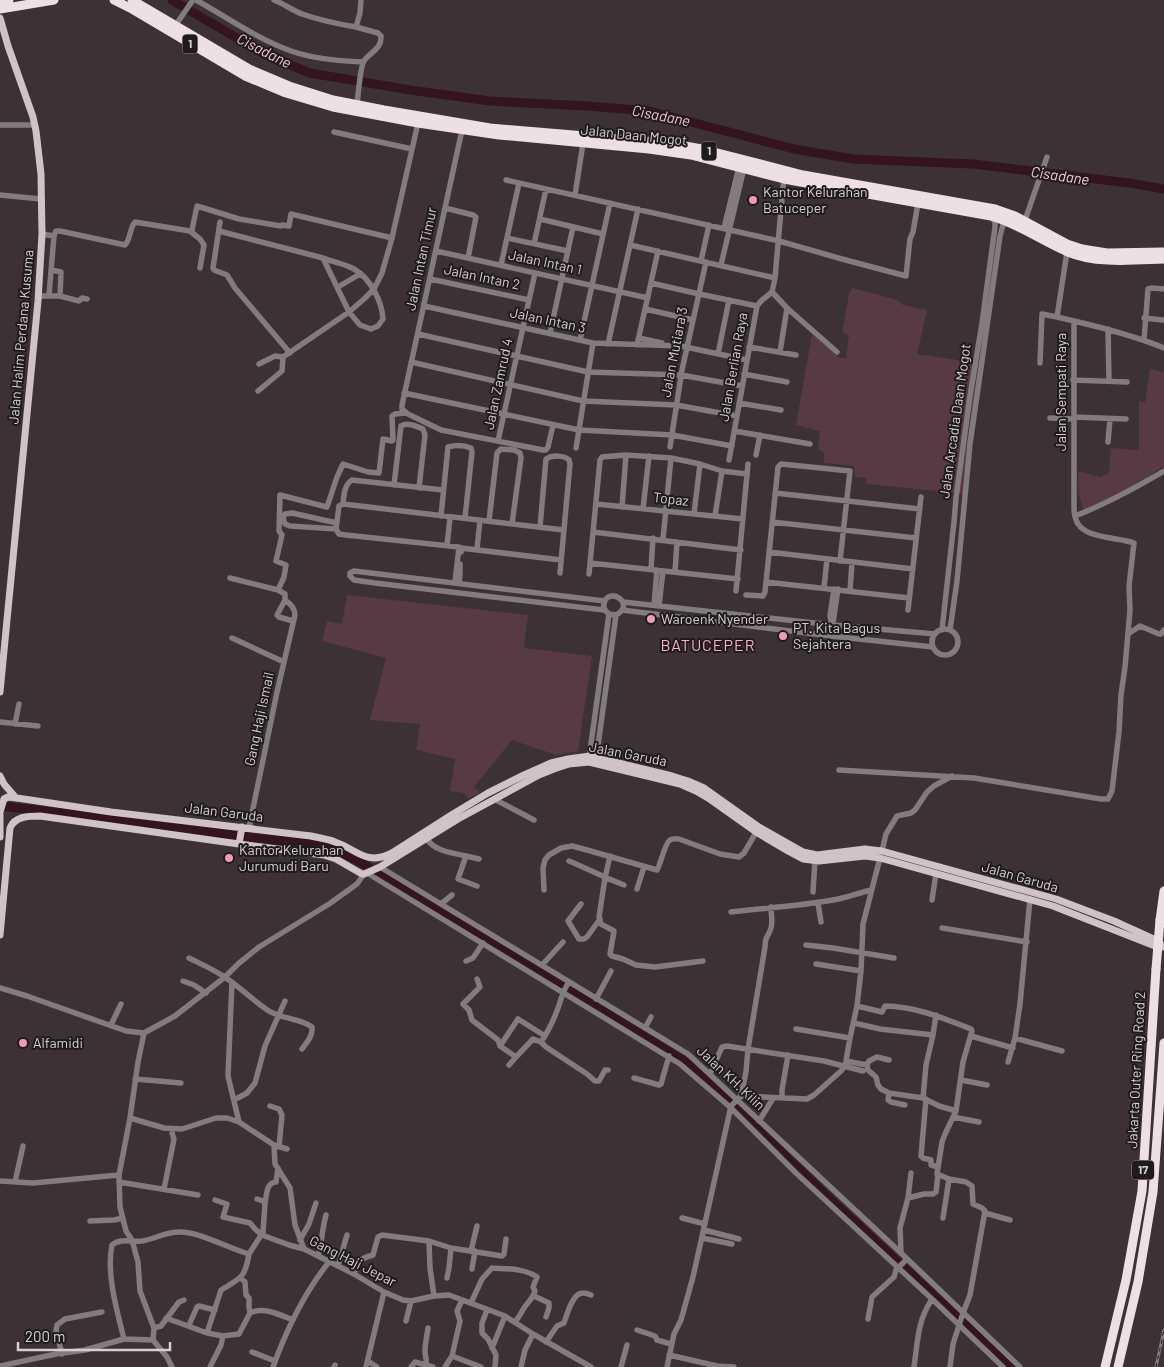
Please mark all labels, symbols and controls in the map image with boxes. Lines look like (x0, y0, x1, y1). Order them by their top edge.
water label: Cisadane (234, 29, 295, 72)
road number: 1 (182, 34, 198, 54)
water label: Cisadane (631, 101, 692, 130)
street label: Jalan Daan Mogot (580, 120, 688, 149)
road number: 1 (702, 142, 716, 160)
water label: Cisadane (1030, 162, 1091, 188)
place label: Kantor Kelurahan Batuceper (763, 183, 868, 216)
marker: Kantor Kelurahan Batuceper (747, 194, 759, 206)
street label: Jalan Intan Timur (401, 206, 440, 312)
street label: Jalan Intan 1 (507, 245, 583, 278)
street label: Jalan Halim Perdana Kusuma (4, 249, 37, 425)
street label: Jalan Intan 2 (443, 260, 522, 293)
street label: Jalan Intan 3 (509, 303, 587, 336)
street label: Jalan Mutiara 3 (656, 305, 691, 398)
street label: Jalan Berlian Raya (715, 311, 750, 423)
street label: Jalan Sempati Raya (1052, 333, 1069, 451)
street label: Jalan Zamrud 4 (480, 337, 516, 431)
street label: Jalan Arcadia Daan Mogot (935, 342, 974, 499)
street label: Topaz (652, 488, 690, 509)
place label: Waroenk Nyender (661, 610, 768, 627)
marker: Waroenk Nyender (645, 613, 657, 625)
place label: PT. Kita Bagus Sejahtera (793, 619, 881, 652)
marker: PT. Kita Bagus Sejahtera (777, 630, 789, 642)
district label: BATUCEPER (661, 635, 755, 654)
street label: Gang Haji Ismail (240, 670, 277, 767)
street label: Jalan Garuda (588, 738, 668, 769)
street label: Jalan Garuda (184, 798, 264, 825)
place label: Kantor Kelurahan Jurumudi Baru (239, 841, 344, 874)
marker: Kantor Kelurahan Jurumudi Baru (223, 852, 235, 864)
street label: Jalan Garuda (980, 857, 1060, 896)
street label: Jakarta Outer Ring Road 2 (1123, 991, 1148, 1149)
place label: Alfamidi (33, 1034, 83, 1051)
marker: Alfamidi (17, 1037, 29, 1049)
street label: Jalan KH. Kilin (694, 1042, 769, 1113)
road number: 17 (1132, 1160, 1154, 1180)
street label: Gang Haji Jepar (307, 1231, 399, 1290)
scale bar (18, 1320, 170, 1352)
text: 200 m (25, 1327, 65, 1345)

